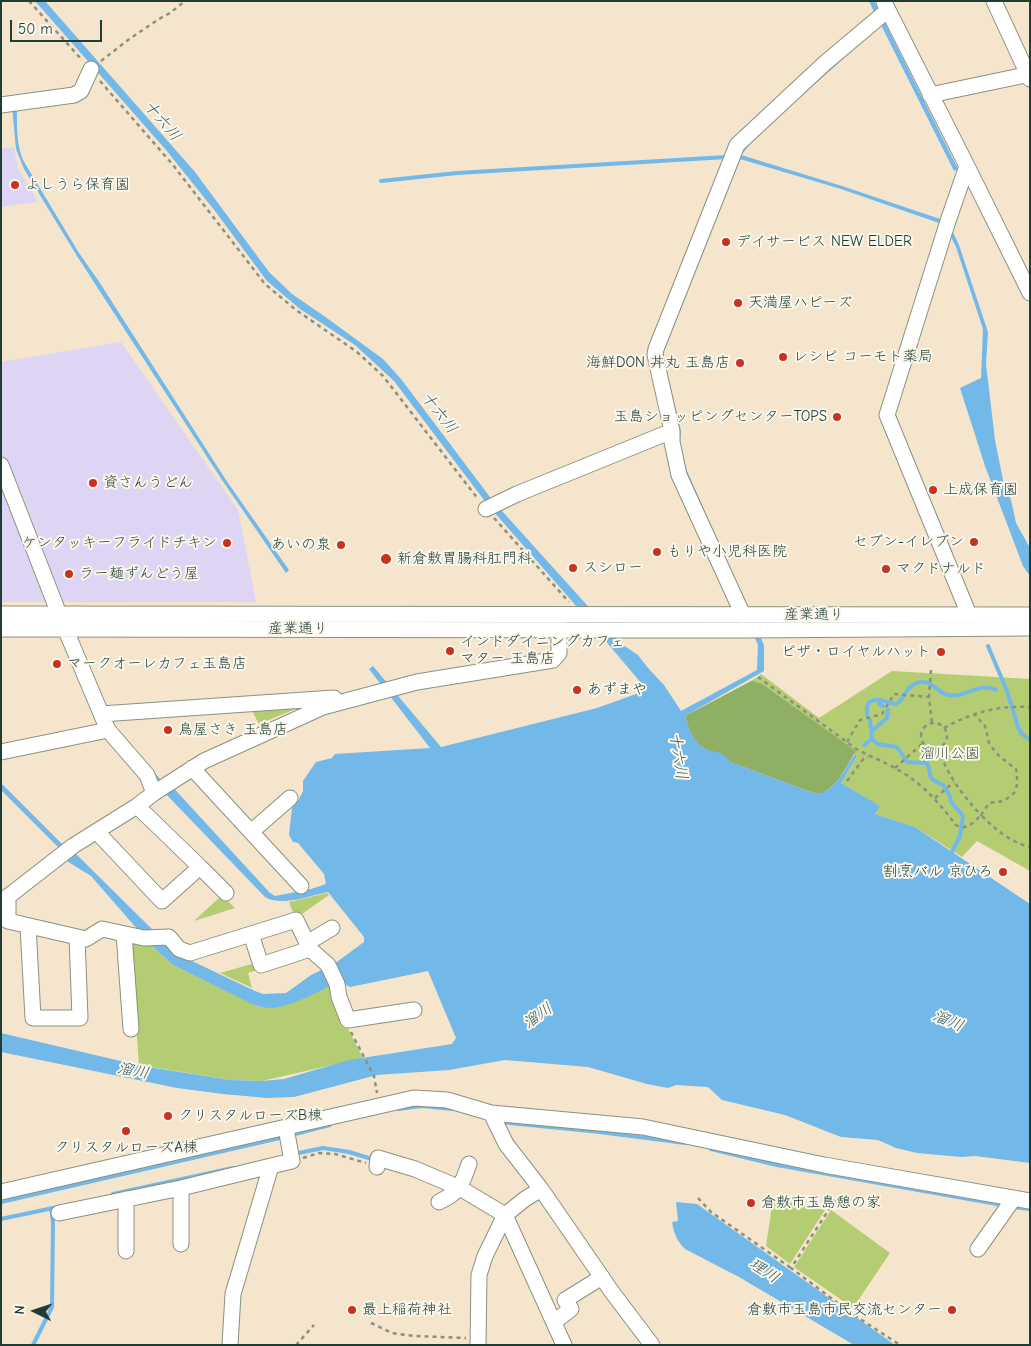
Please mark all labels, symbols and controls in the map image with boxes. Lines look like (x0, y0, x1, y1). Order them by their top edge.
scale bar (12, 10, 105, 42)
text: 50 m (18, 20, 53, 38)
water label: 十六川 (139, 97, 185, 145)
place label: よしうら保育園 (25, 176, 130, 194)
marker: よしうら保育園 (9, 179, 21, 191)
place label: デイサービス NEW ELDER (736, 233, 912, 251)
marker: デイサービス NEW ELDER (720, 236, 732, 248)
place label: 天満屋ハピーズ (748, 294, 852, 312)
marker: 天満屋ハピーズ (732, 297, 744, 309)
place label: レシピ コーモト薬局 (793, 348, 933, 366)
marker: レシピ コーモト薬局 (777, 351, 789, 363)
place label: 海鮮DON 丼丸 玉島店 (586, 354, 730, 372)
marker: 海鮮DON 丼丸 玉島店 (734, 357, 746, 369)
water label: 十六川 (417, 388, 461, 438)
place label: 玉島ショッピングセンターTOPS (614, 408, 827, 426)
marker: 玉島ショッピングセンターTOPS (831, 411, 843, 423)
place label: 資さんうどん (103, 474, 193, 492)
marker: 資さんうどん (87, 477, 99, 489)
place label: 上成保育園 (943, 481, 1018, 499)
marker: 上成保育園 (927, 484, 939, 496)
place label: セブン-イレブン (853, 533, 964, 551)
place label: ケンタッキーフライドチキン (22, 534, 217, 552)
place label: あいの泉 (271, 536, 331, 554)
marker: セブン-イレブン (968, 536, 980, 548)
marker: ケンタッキーフライドチキン (221, 537, 233, 549)
marker: あいの泉 (335, 539, 347, 551)
place label: もりや小児科医院 (667, 543, 787, 561)
marker: もりや小児科医院 (651, 546, 663, 558)
place label: 新倉敷胃腸科肛門科 (397, 550, 532, 568)
marker: 新倉敷胃腸科肛門科 (379, 552, 393, 566)
place label: スシロー (583, 559, 643, 577)
place label: マクドナルド (896, 560, 986, 578)
marker: スシロー (567, 562, 579, 574)
marker: マクドナルド (880, 563, 892, 575)
place label: ラー麺ずんどう屋 (79, 565, 199, 583)
marker: ラー麺ずんどう屋 (63, 568, 75, 580)
street label: 産業通り (784, 606, 844, 624)
street label: 産業通り (268, 620, 328, 638)
place label: インドダイニングカフェ マター 玉島店 (460, 633, 625, 668)
place label: ピザ・ロイヤルハット (781, 643, 931, 661)
marker: インドダイニングカフェ マター 玉島店 (444, 645, 456, 657)
marker: ピザ・ロイヤルハット (935, 646, 947, 658)
place label: マークオーレカフェ玉島店 (67, 655, 247, 673)
marker: マークオーレカフェ玉島店 (51, 658, 63, 670)
place label: あずまや (587, 681, 647, 699)
marker: あずまや (571, 684, 583, 696)
place label: 鳥屋さき 玉島店 (178, 721, 288, 739)
marker: 鳥屋さき 玉島店 (162, 724, 174, 736)
water label: 十六川 (665, 731, 691, 781)
park label: 溜川公園 (920, 745, 980, 763)
place label: 割烹バル 京ひろ (883, 863, 993, 881)
marker: 割烹バル 京ひろ (997, 866, 1009, 878)
water label: 溜川 (519, 999, 557, 1033)
water label: 溜川 (930, 1006, 966, 1036)
water label: 溜川 (115, 1059, 151, 1083)
place label: クリスタルローズB棟 (178, 1107, 322, 1125)
marker: クリスタルローズB棟 (162, 1110, 174, 1122)
marker: クリスタルローズA棟 (120, 1125, 132, 1137)
place label: クリスタルローズA棟 (54, 1139, 198, 1157)
place label: 倉敷市玉島憩の家 (761, 1194, 881, 1212)
marker: 倉敷市玉島憩の家 (745, 1197, 757, 1209)
water label: 理川 (745, 1254, 783, 1288)
north arrow (10, 1286, 60, 1336)
place label: 最上稲荷神社 (362, 1301, 452, 1319)
place label: 倉敷市玉島市民交流センター (747, 1301, 942, 1319)
marker: 最上稲荷神社 (346, 1304, 358, 1316)
marker: 倉敷市玉島市民交流センター (946, 1304, 958, 1316)
text: N (11, 1305, 28, 1315)

